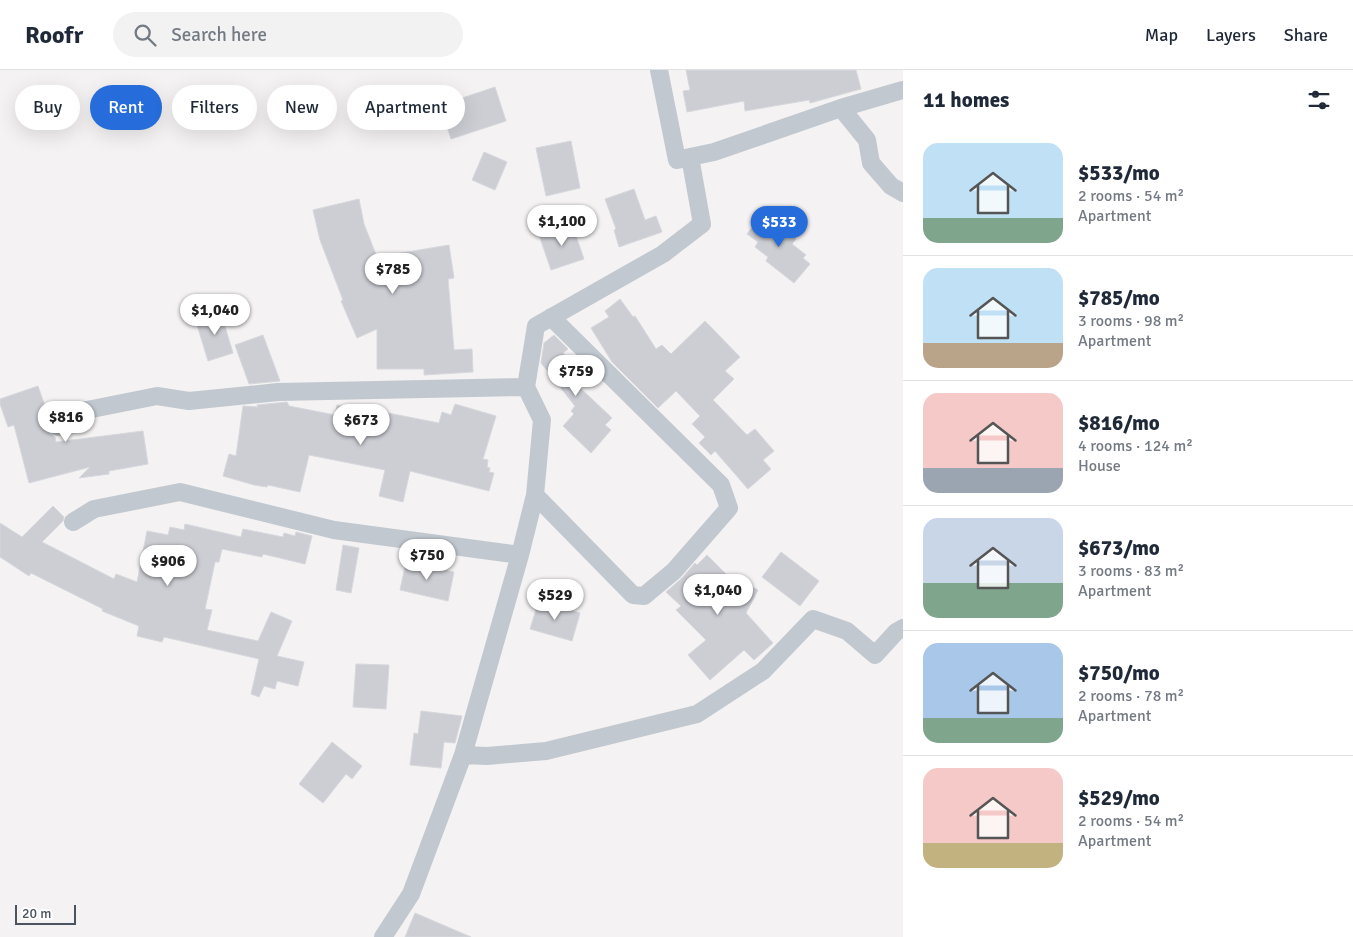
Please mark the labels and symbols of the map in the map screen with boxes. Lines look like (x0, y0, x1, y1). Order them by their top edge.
pin: $1,100 (521, 204, 603, 247)
pin: $533 (749, 206, 809, 248)
pin: $785 (363, 252, 423, 295)
pin: $1,040 (174, 294, 256, 336)
pin: $759 (546, 354, 606, 397)
pin: $816 (36, 400, 96, 443)
pin: $673 (331, 404, 391, 446)
pin: $750 (397, 538, 457, 581)
pin: $906 (138, 544, 198, 587)
pin: $1,040 (677, 574, 759, 616)
pin: $529 (525, 578, 585, 621)
scale bar (15, 902, 76, 925)

